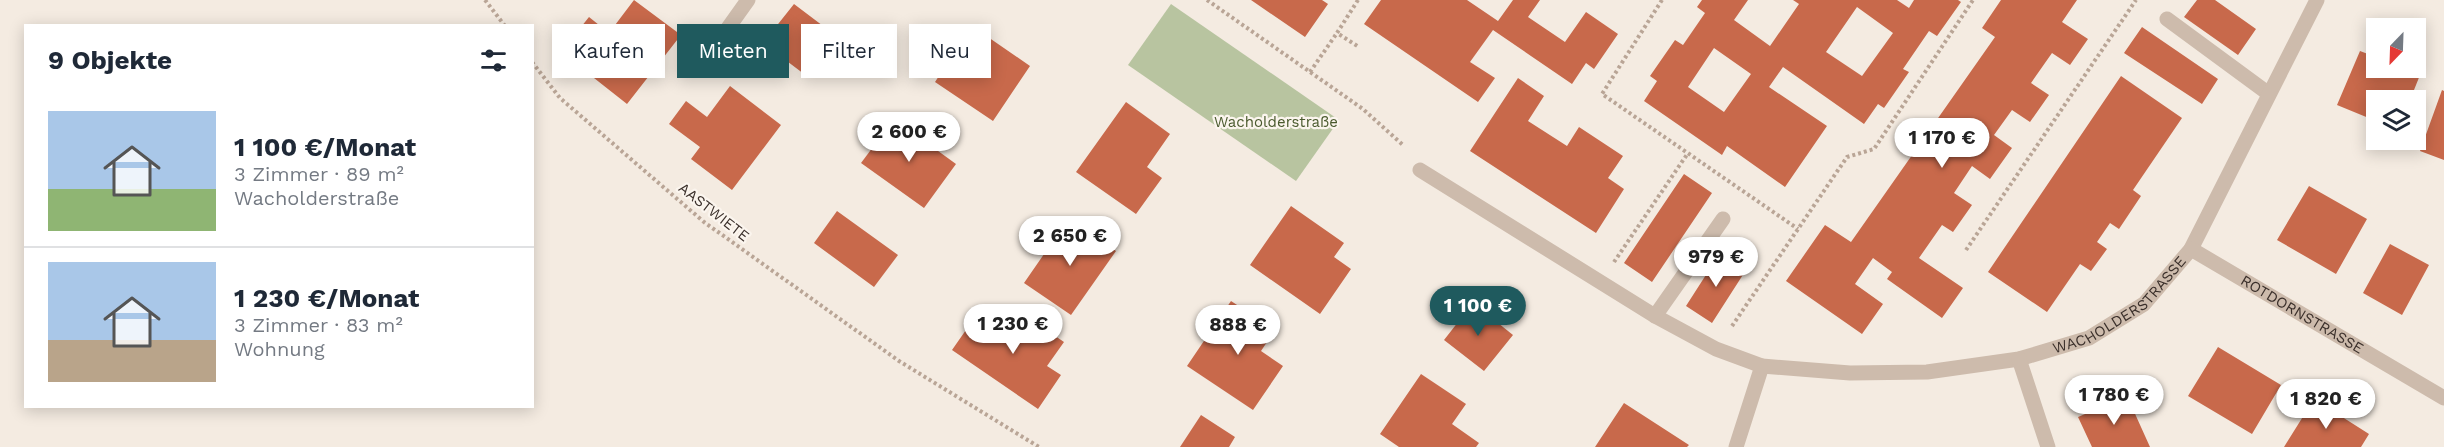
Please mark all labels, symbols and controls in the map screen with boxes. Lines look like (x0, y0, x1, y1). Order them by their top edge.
north arrow (2366, 18, 2426, 78)
map controls (2366, 18, 2426, 150)
chip: Kaufen (552, 24, 665, 78)
chip: Mieten (677, 24, 789, 78)
chip: Filter (801, 24, 897, 78)
chip: Neu (909, 24, 991, 78)
icon: filters (477, 44, 510, 77)
text: 9 Objekte (48, 45, 172, 75)
button: layers (2366, 90, 2426, 150)
pin: 2 600 € (854, 112, 964, 163)
park label: Wacholderstraße (1214, 113, 1338, 131)
pin: 1 170 € (1887, 118, 1997, 169)
text: 2 600 € (871, 119, 947, 143)
text: 1 170 € (1908, 125, 1976, 149)
text: 1 100 €/Monat (234, 132, 416, 162)
icon: home (96, 135, 168, 207)
text: 3 Zimmer · 89 m² (234, 162, 404, 186)
street label: AASTWIETE (675, 179, 753, 245)
text: Wacholderstraße (234, 186, 399, 210)
pin: 2 650 € (1015, 216, 1125, 267)
text: 2 650 € (1033, 223, 1107, 247)
pin: 979 € (1674, 237, 1758, 288)
text: 979 € (1688, 244, 1744, 268)
street label: WACHOLDERSTRASSE (2051, 252, 2190, 357)
street label: ROTDORNSTRASSE (2237, 271, 2367, 358)
text: 1 230 €/Monat (234, 283, 419, 313)
icon: home (96, 286, 168, 358)
pin: 1 100 € (1423, 286, 1533, 337)
text: 1 100 € (1444, 293, 1512, 317)
pin: 1 230 € (958, 304, 1068, 355)
pin: 888 € (1196, 305, 1280, 356)
text: 1 230 € (978, 311, 1048, 335)
text: 888 € (1209, 312, 1267, 336)
text: 3 Zimmer · 83 m² (234, 313, 403, 337)
text: Wohnung (234, 337, 325, 361)
pin: 1 780 € (2059, 375, 2169, 426)
pin: 1 820 € (2271, 379, 2381, 430)
text: 1 780 € (2079, 382, 2149, 406)
text: 1 820 € (2290, 386, 2362, 410)

